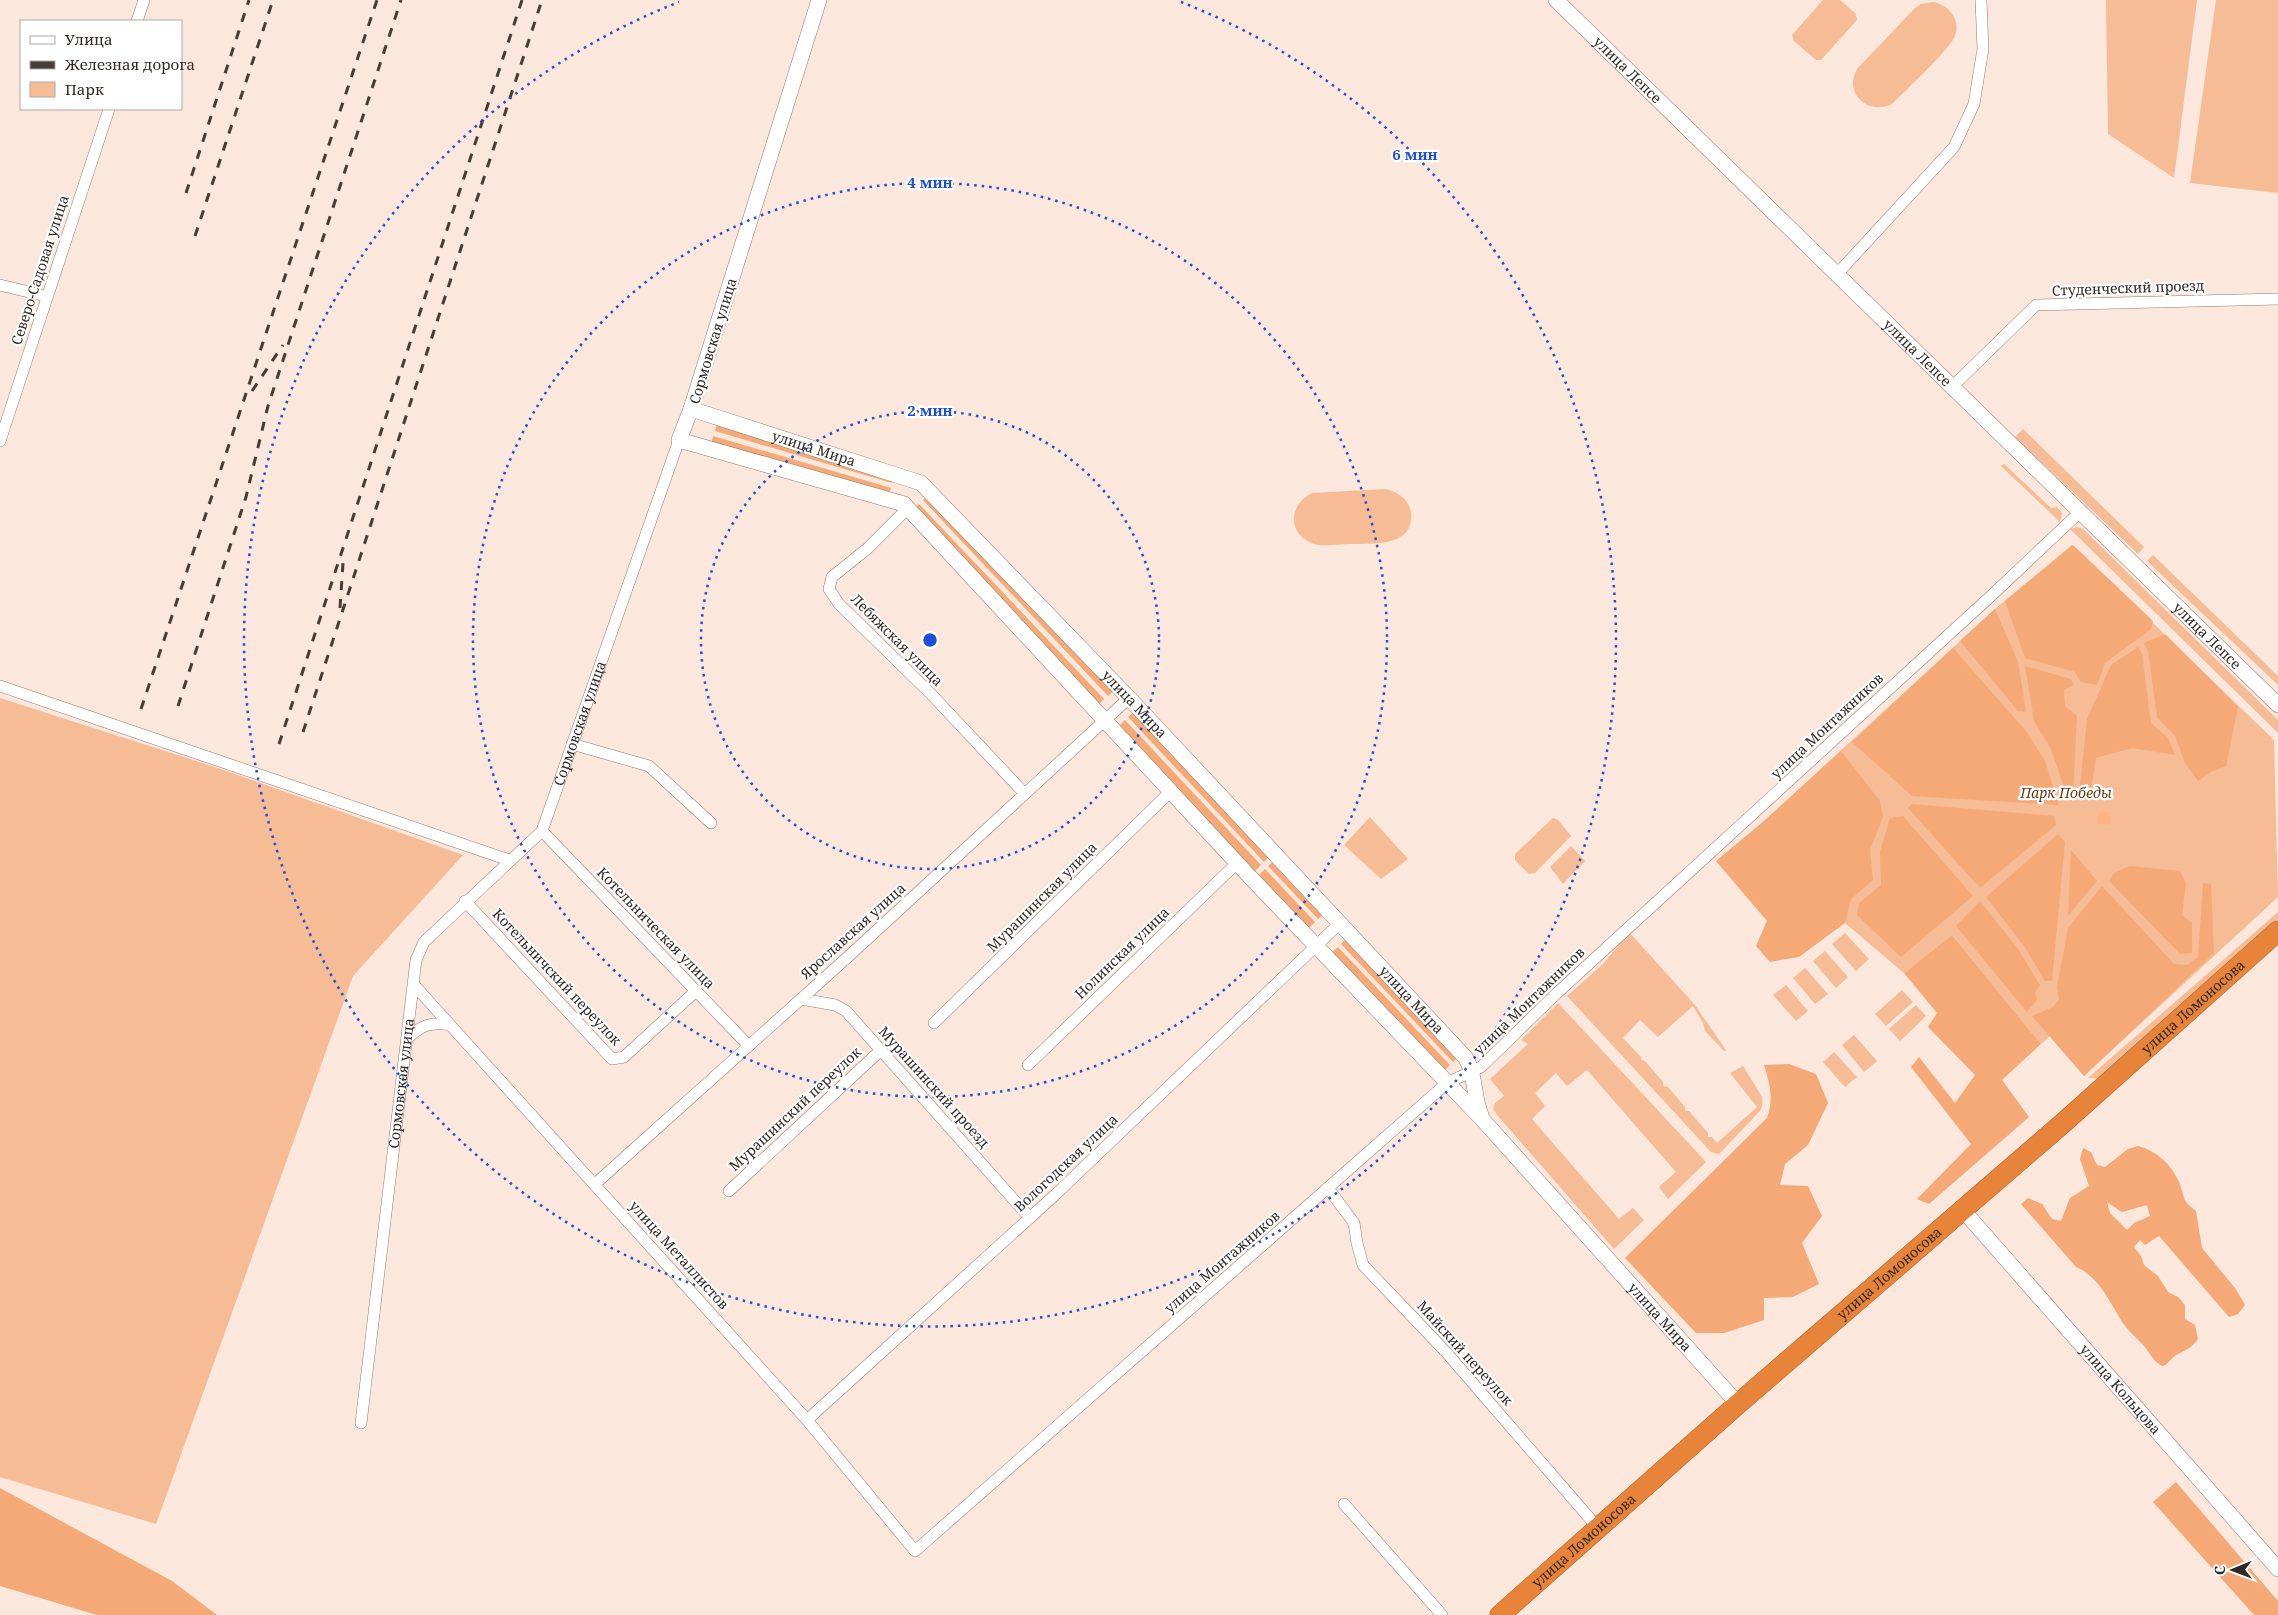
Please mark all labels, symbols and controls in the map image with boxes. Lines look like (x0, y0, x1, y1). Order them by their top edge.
legend (20, 20, 182, 110)
text: Улица (65, 29, 113, 49)
street label: улица Лепсе (1590, 32, 1666, 107)
text: Железная дорога (64, 54, 195, 74)
text: Парк (65, 79, 104, 99)
text: 6 мин (1392, 144, 1438, 164)
text: 4 мин (907, 172, 953, 192)
street label: Северо-Садовая улица (6, 192, 73, 347)
street label: Сормовская улица (684, 275, 741, 406)
street label: Студенческий проезд (2051, 275, 2205, 300)
street label: улица Лепсе (1879, 315, 1956, 390)
text: 2 мин (907, 400, 953, 420)
street label: улица Мира (770, 426, 858, 470)
street label: Лебяжская улица (847, 589, 948, 690)
street label: улица Лепсе (2169, 598, 2246, 673)
centre of rings (921, 631, 939, 649)
street label: Сормовская улица (549, 658, 610, 788)
street label: улица Мира (1098, 666, 1172, 742)
street label: улица Монтажников (1766, 668, 1887, 783)
park label: Парк Победы (2019, 783, 2112, 802)
street label: Мурашинская улица (983, 837, 1101, 956)
street label: Котельническая улица (593, 863, 720, 993)
street label: Ярославская улица (795, 878, 909, 984)
street label: Нолинская улица (1070, 902, 1173, 1003)
street label: Котельничский переулок (489, 904, 626, 1050)
street label: улица Монтажников (1469, 942, 1588, 1059)
street label: улица Ломоносова (2137, 955, 2249, 1058)
street label: улица Мира (1375, 961, 1448, 1037)
street label: Сормовская улица (384, 1017, 418, 1150)
street label: Мурашинский проезд (875, 1022, 994, 1152)
street label: Мурашинский переулок (725, 1042, 865, 1175)
street label: Вологодская улица (1010, 1110, 1122, 1216)
street label: улица Металлистов (626, 1196, 733, 1313)
street label: улица Монтажников (1160, 1206, 1284, 1317)
street label: улица Ломоносова (1832, 1222, 1946, 1324)
street label: улица Мира (1624, 1278, 1696, 1355)
street label: Майский переулок (1413, 1296, 1518, 1410)
street label: улица Кольцова (2076, 1340, 2165, 1438)
street label: улица Ломоносова (1527, 1489, 1640, 1592)
north arrow (2208, 1545, 2258, 1595)
text: С (2210, 1565, 2229, 1575)

